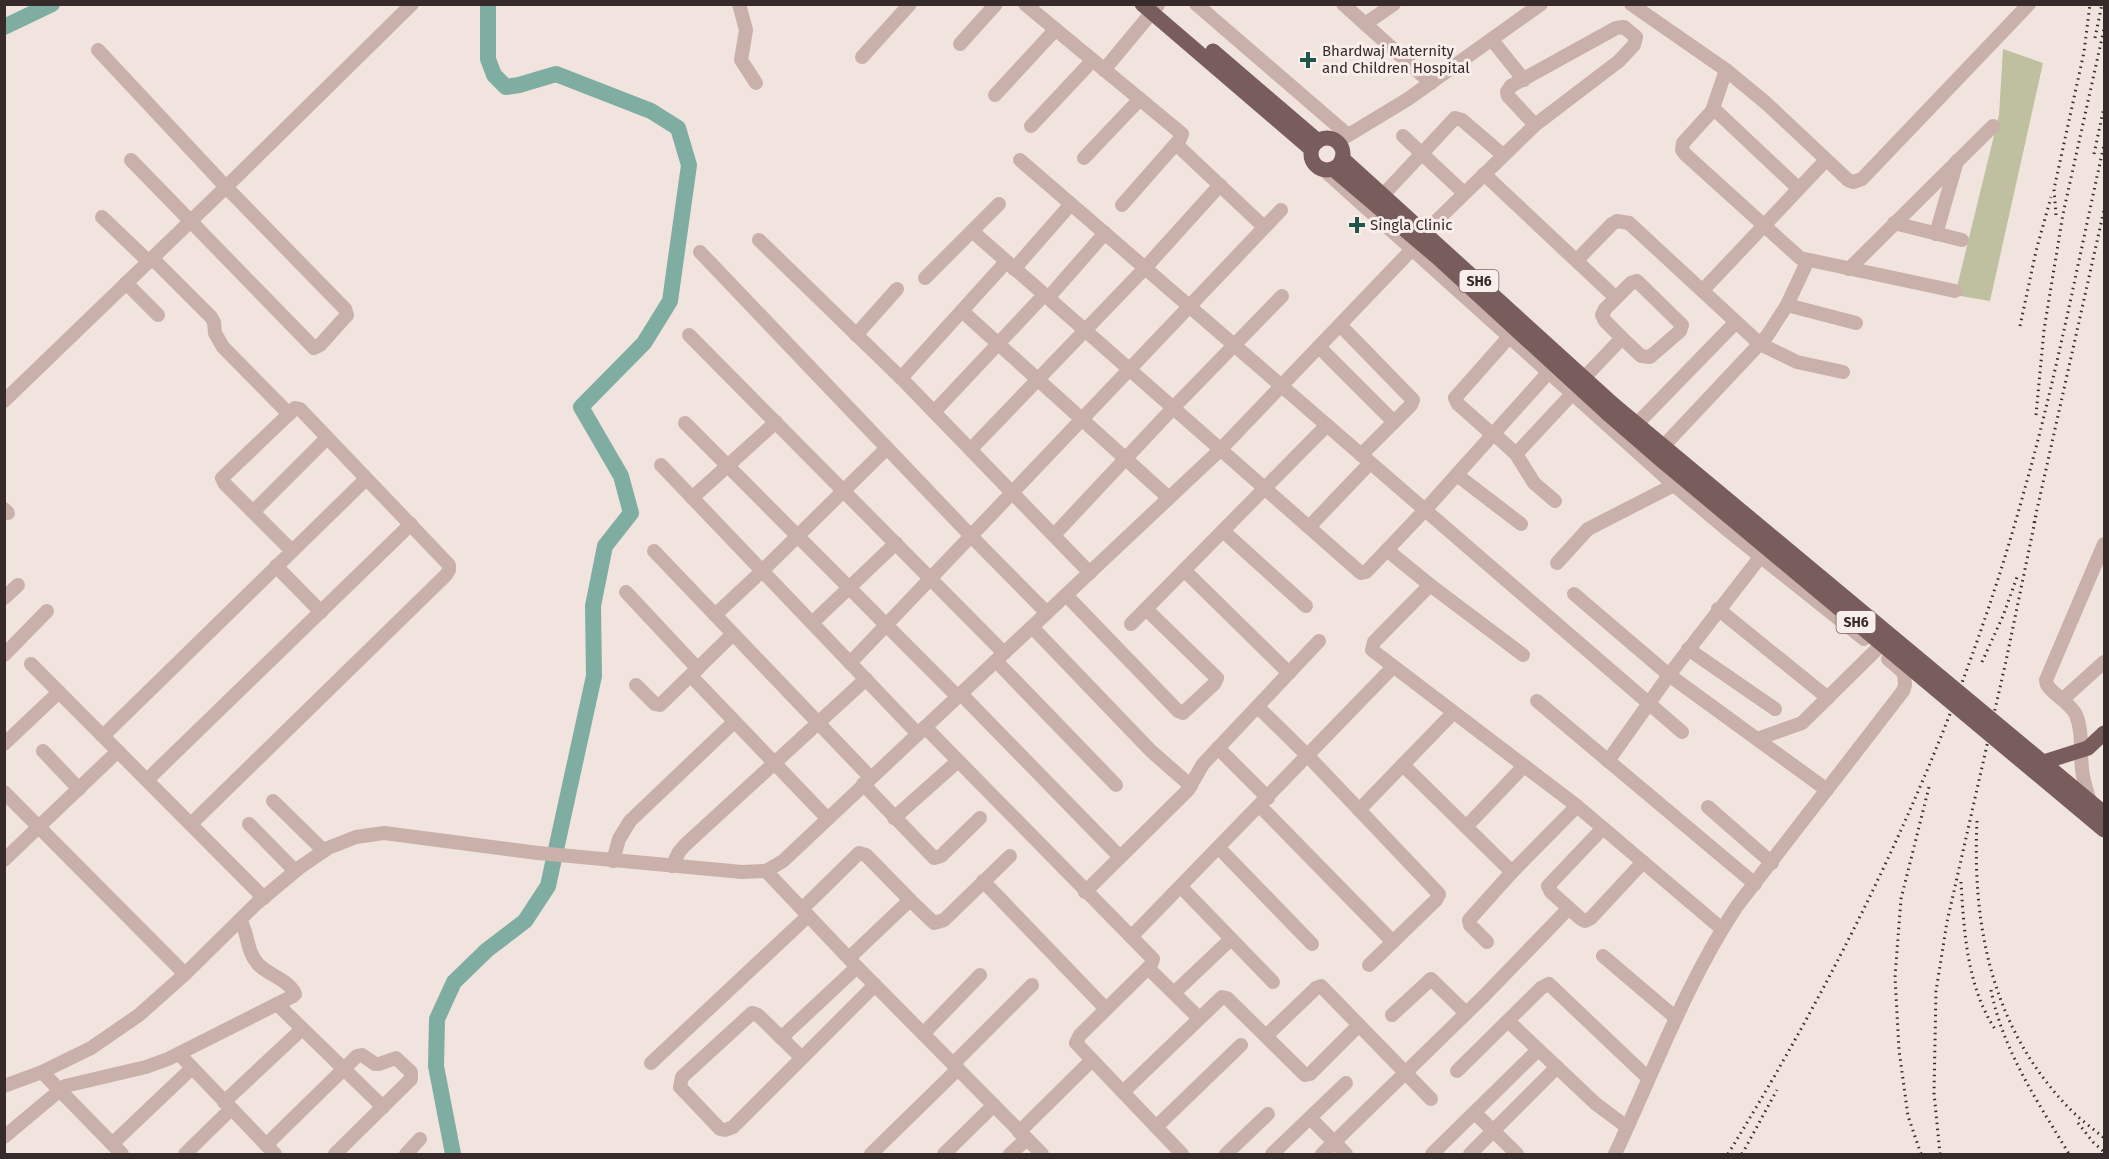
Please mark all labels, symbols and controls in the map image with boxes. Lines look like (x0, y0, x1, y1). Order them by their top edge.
place label: Bhardwaj Maternity and Children Hospital (1322, 42, 1470, 77)
marker: Bhardwaj Maternity and Children Hospital (1299, 51, 1317, 69)
marker: Singla Clinic (1348, 216, 1366, 234)
place label: Singla Clinic (1370, 216, 1453, 234)
road number: SH6 (1460, 270, 1498, 292)
road number: SH6 (1836, 611, 1876, 633)

